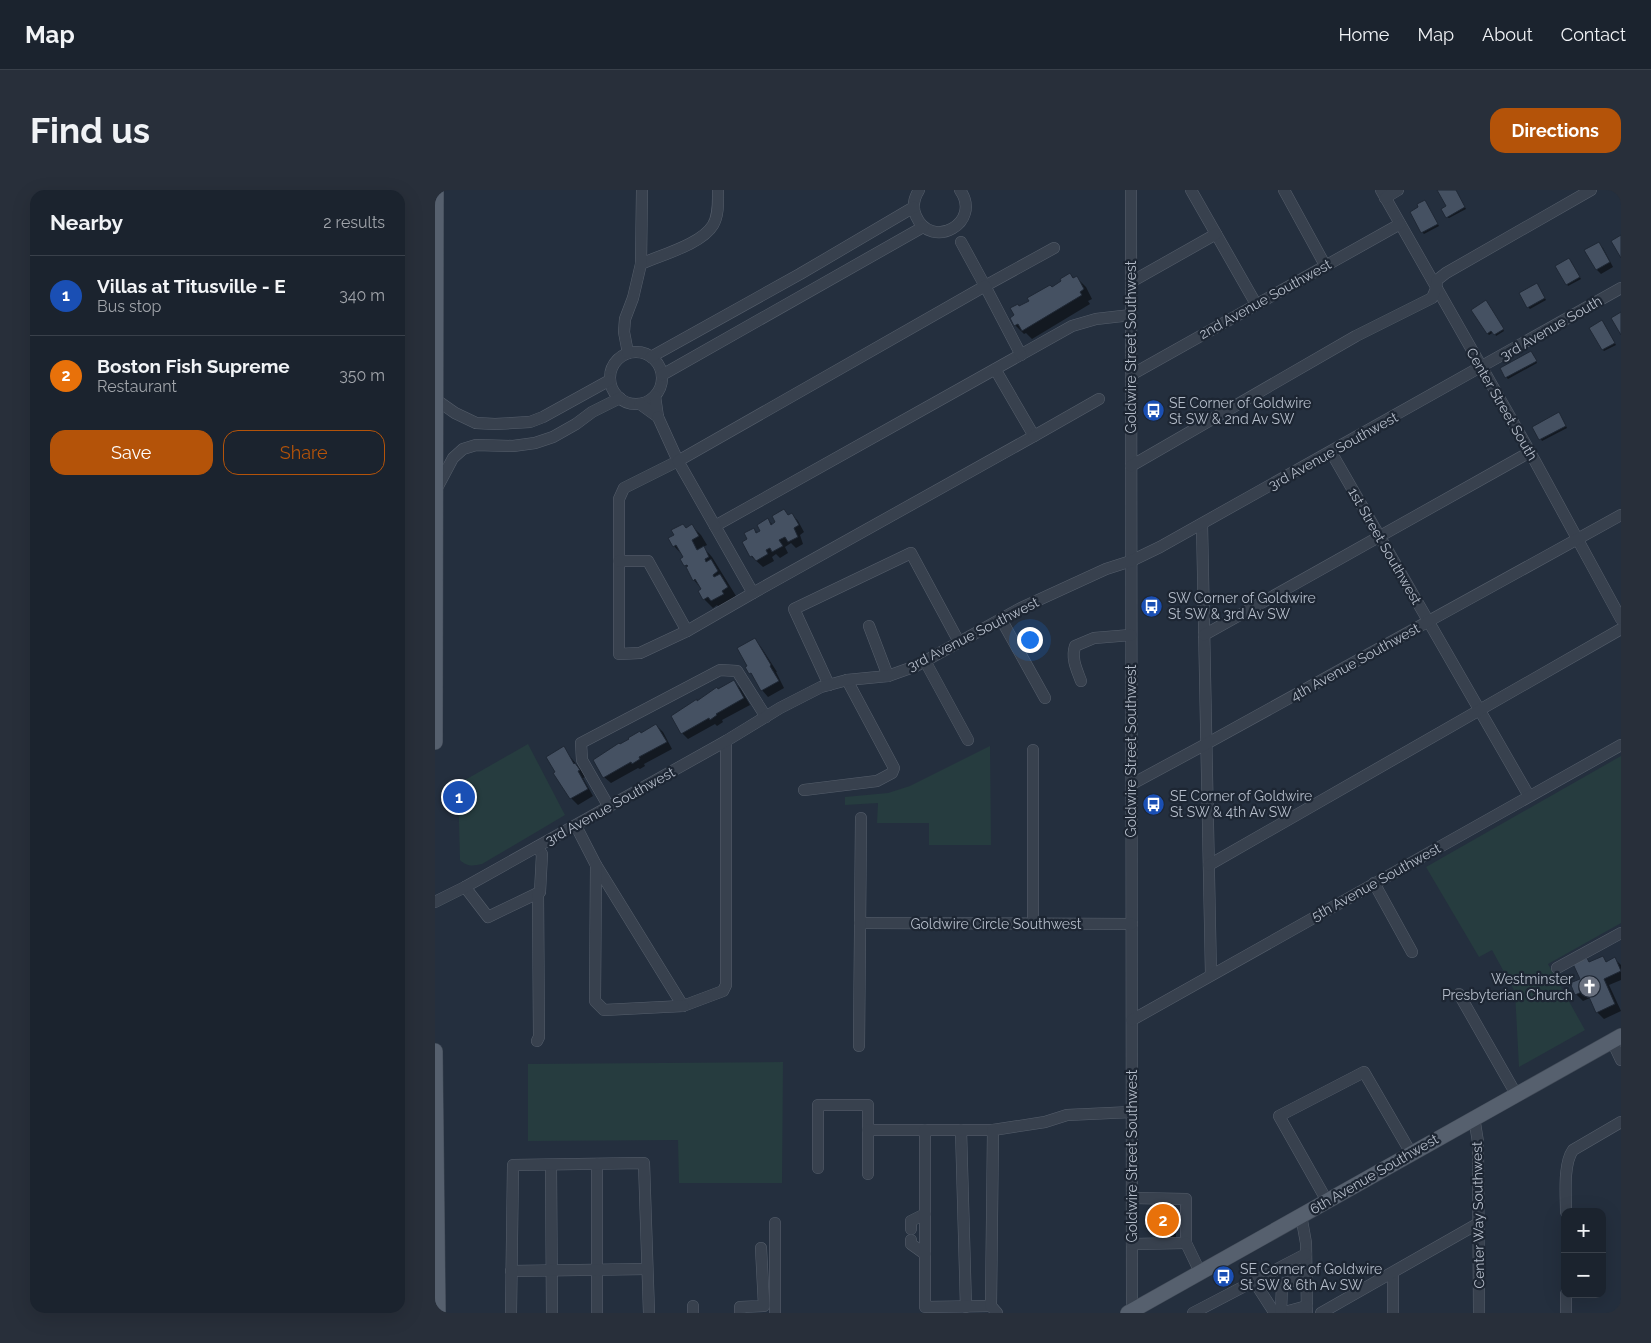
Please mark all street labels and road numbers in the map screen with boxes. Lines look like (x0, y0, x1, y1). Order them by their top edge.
street label: 2nd Avenue Southwest (1196, 256, 1334, 342)
street label: Goldwire Street Southwest (1123, 260, 1139, 433)
street label: 3rd Avenue South (1497, 292, 1605, 364)
street label: Center Street South (1463, 345, 1541, 463)
street label: 3rd Avenue Southwest (1266, 409, 1401, 493)
street label: 1st Street Southwest (1345, 485, 1425, 607)
street label: 3rd Avenue Southwest (905, 594, 1042, 674)
street label: 4th Avenue Southwest (1288, 620, 1423, 704)
street label: Goldwire Street Southwest (1123, 664, 1139, 837)
street label: 3rd Avenue Southwest (543, 764, 678, 848)
street label: 5th Avenue Southwest (1309, 840, 1444, 924)
street label: Goldwire Circle Southwest (910, 916, 1082, 932)
street label: Goldwire Street Southwest (1124, 1069, 1140, 1242)
street label: 6th Avenue Southwest (1307, 1130, 1441, 1217)
street label: Center Way Southwest (1469, 1141, 1487, 1289)

